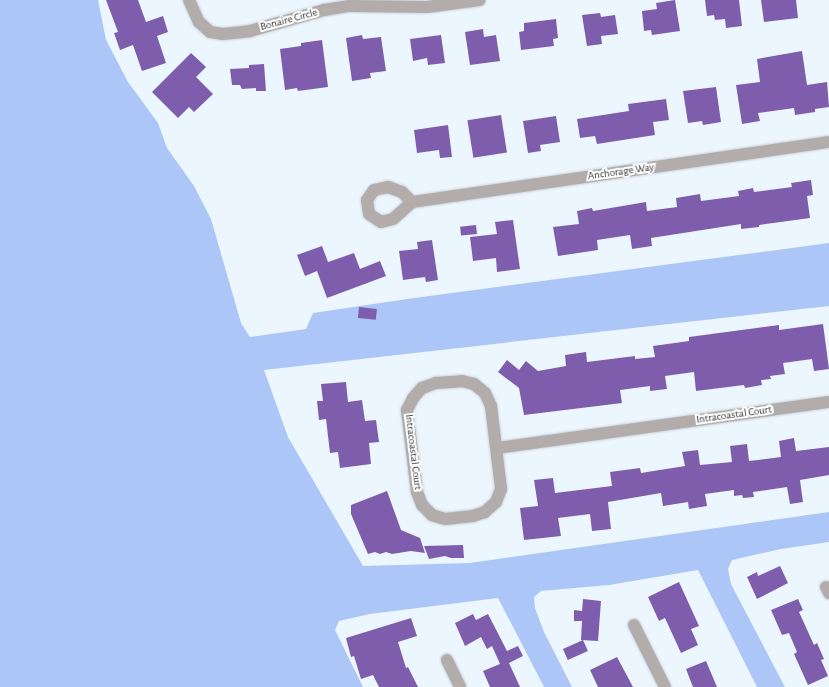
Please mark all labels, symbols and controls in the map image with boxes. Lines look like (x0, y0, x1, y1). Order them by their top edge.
street label: Bonaire Circle (259, 6, 319, 34)
street label: Anchorage Way (587, 161, 655, 183)
street label: Intracoastal Court (695, 403, 773, 427)
street label: Intracoastal Court (402, 414, 424, 490)

